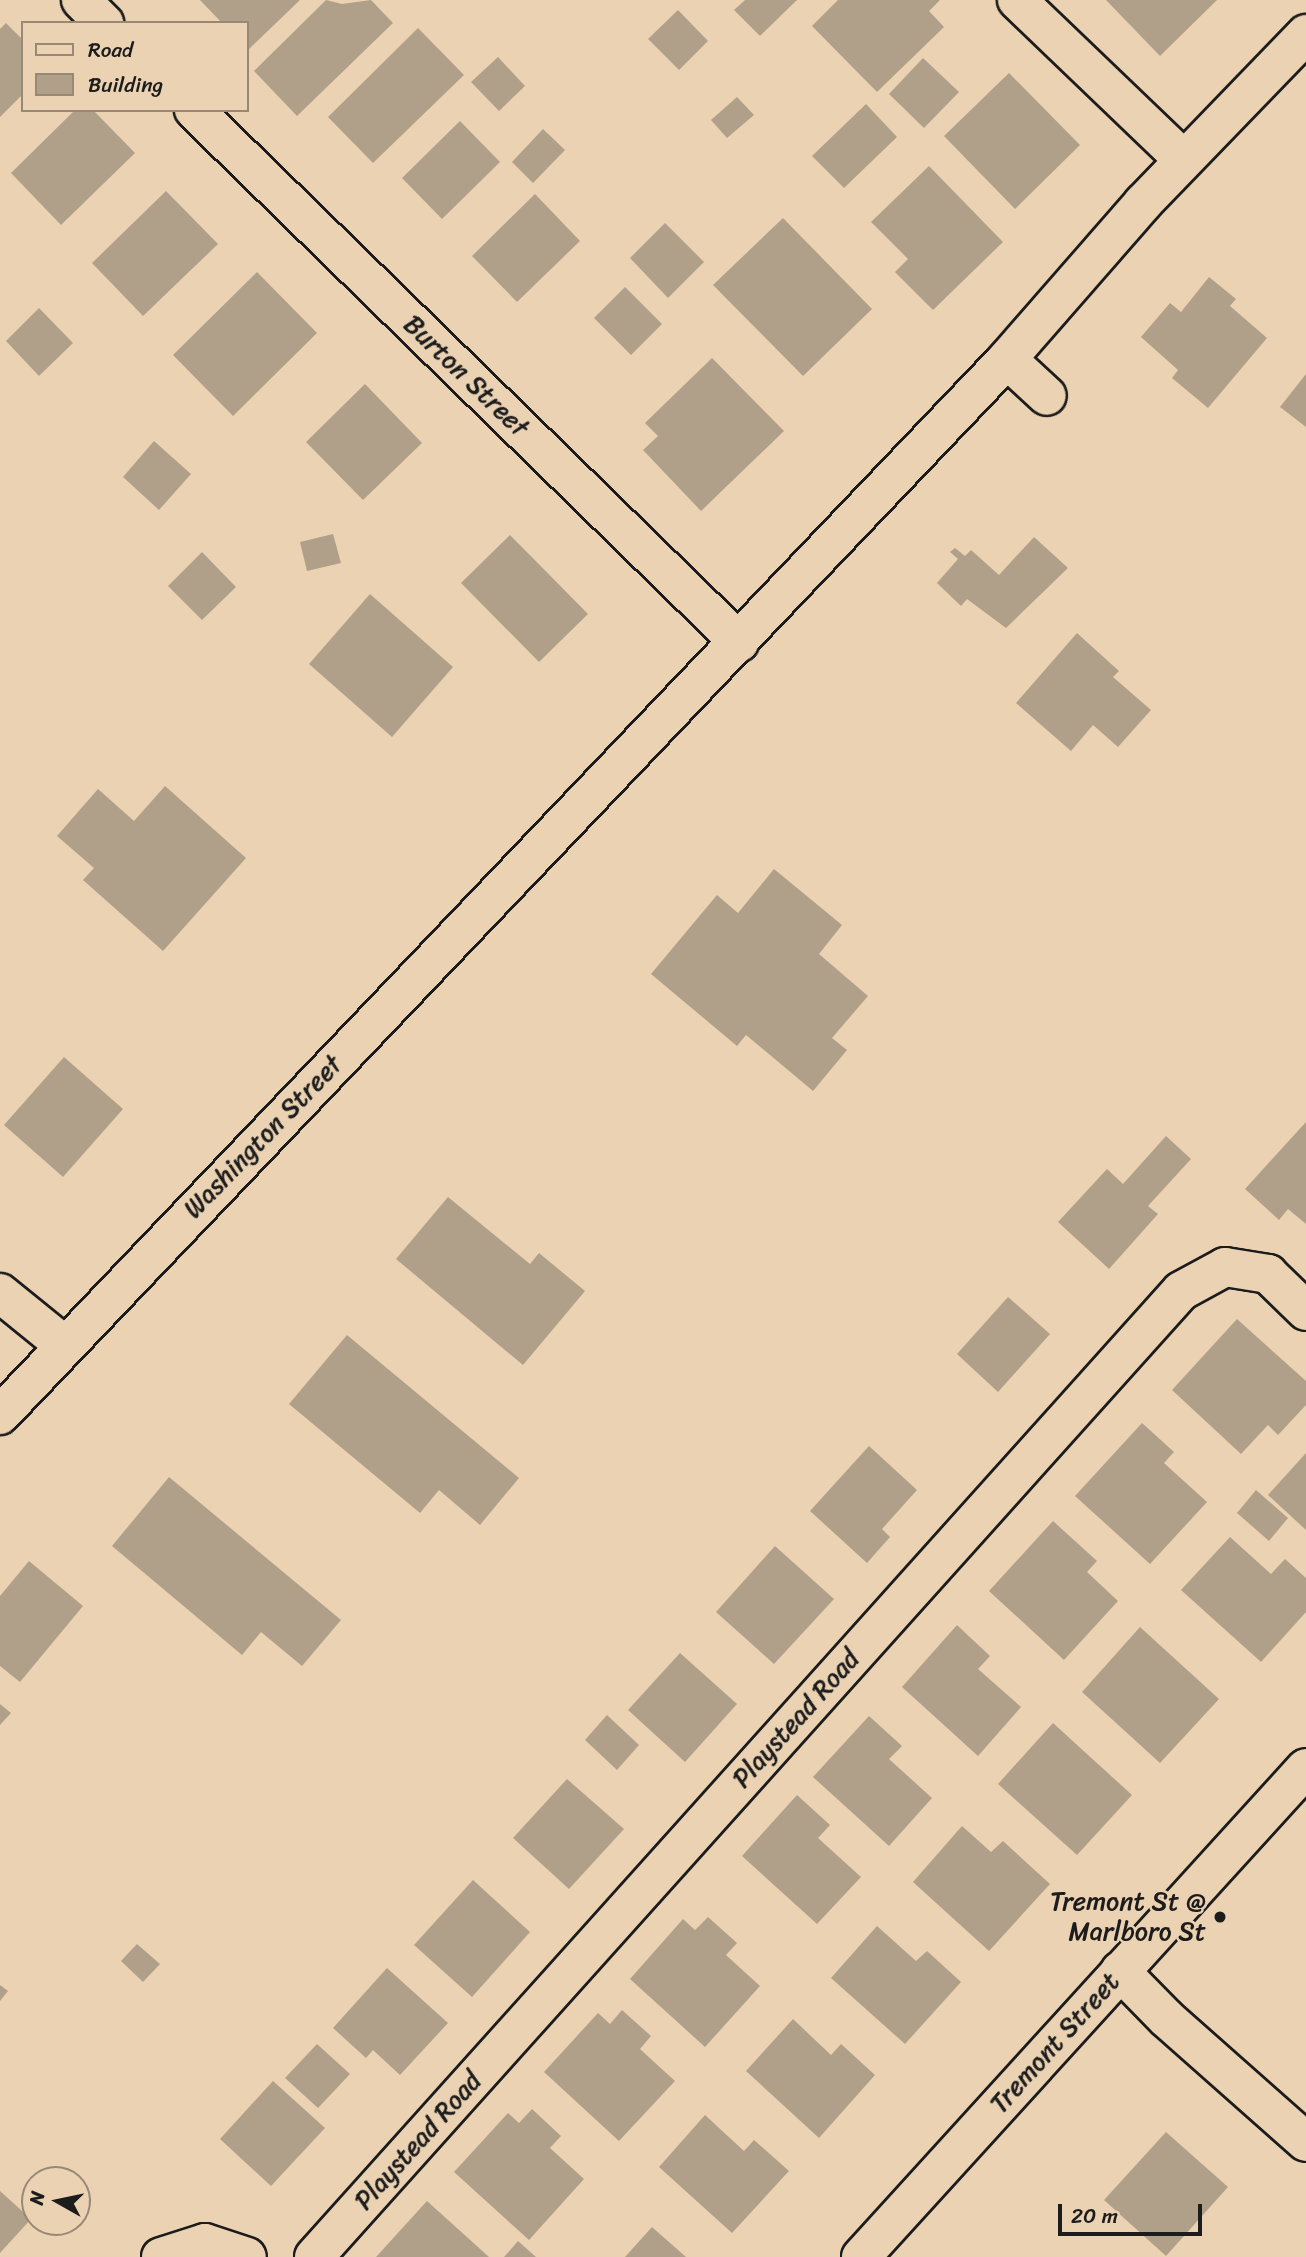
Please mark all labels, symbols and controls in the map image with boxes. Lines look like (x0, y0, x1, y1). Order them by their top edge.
legend (21, 21, 248, 112)
text: Road (88, 31, 133, 69)
text: Building (88, 66, 163, 104)
street label: Burton Street (397, 309, 535, 443)
street label: Washington Street (178, 1049, 348, 1225)
street label: Playstead Road (726, 1644, 866, 1794)
place label: Tremont St @ Marlboro St (1050, 1886, 1206, 1948)
marker: Tremont St @ Marlboro St (1212, 1909, 1228, 1925)
street label: Tremont Street (984, 1967, 1126, 2119)
street label: Playstead Road (348, 2066, 488, 2216)
north arrow (21, 2166, 91, 2236)
text: N (19, 2189, 54, 2207)
scale bar (1061, 2190, 1204, 2234)
text: 20 m (1071, 2197, 1118, 2235)

